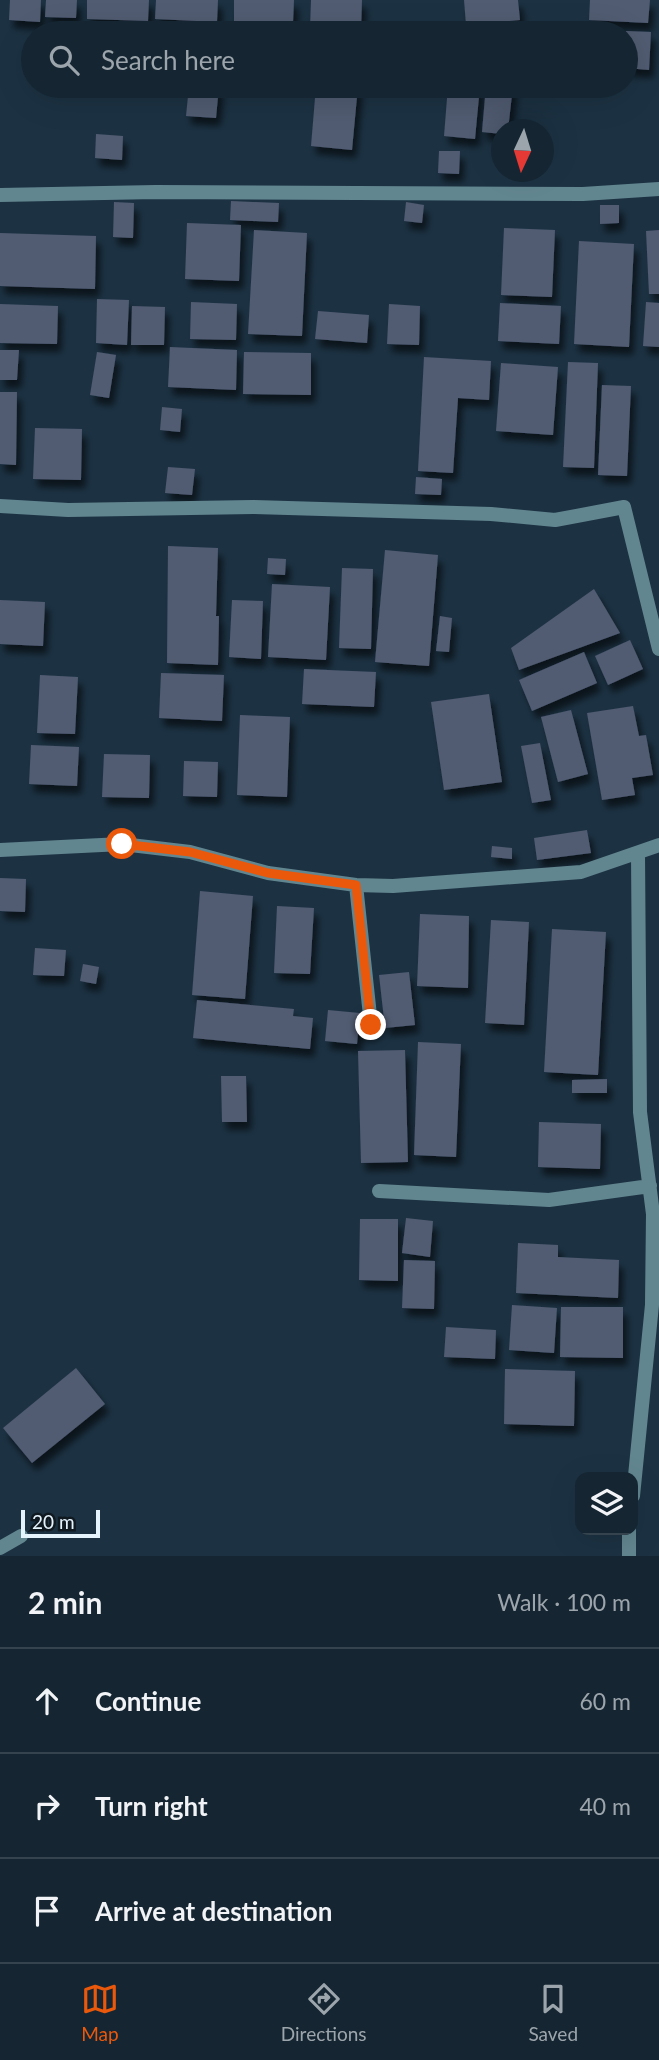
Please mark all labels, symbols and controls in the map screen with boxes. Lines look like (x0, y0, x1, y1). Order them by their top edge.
search box (21, 21, 638, 98)
icon: search (45, 41, 83, 79)
text: Search here (101, 44, 235, 76)
north arrow (491, 119, 554, 182)
route start (106, 828, 137, 859)
route end (355, 1009, 386, 1040)
map controls (575, 1472, 638, 1535)
button: layers (575, 1472, 638, 1535)
scale bar (21, 1507, 100, 1539)
text: 20 m (32, 1510, 75, 1533)
text: 2 min (28, 1584, 102, 1620)
text: Walk · 100 m (497, 1588, 631, 1616)
icon: ahead (28, 1682, 66, 1720)
text: Continue (95, 1685, 201, 1717)
text: 60 m (580, 1687, 631, 1715)
icon: right (28, 1787, 66, 1825)
text: Turn right (95, 1790, 208, 1822)
text: 40 m (580, 1792, 631, 1820)
icon: arrive (28, 1892, 66, 1930)
text: Arrive at destination (95, 1895, 332, 1927)
tab: Map (81, 1980, 119, 2045)
tab: Directions (281, 1980, 367, 2045)
tab: Saved (528, 1980, 578, 2045)

